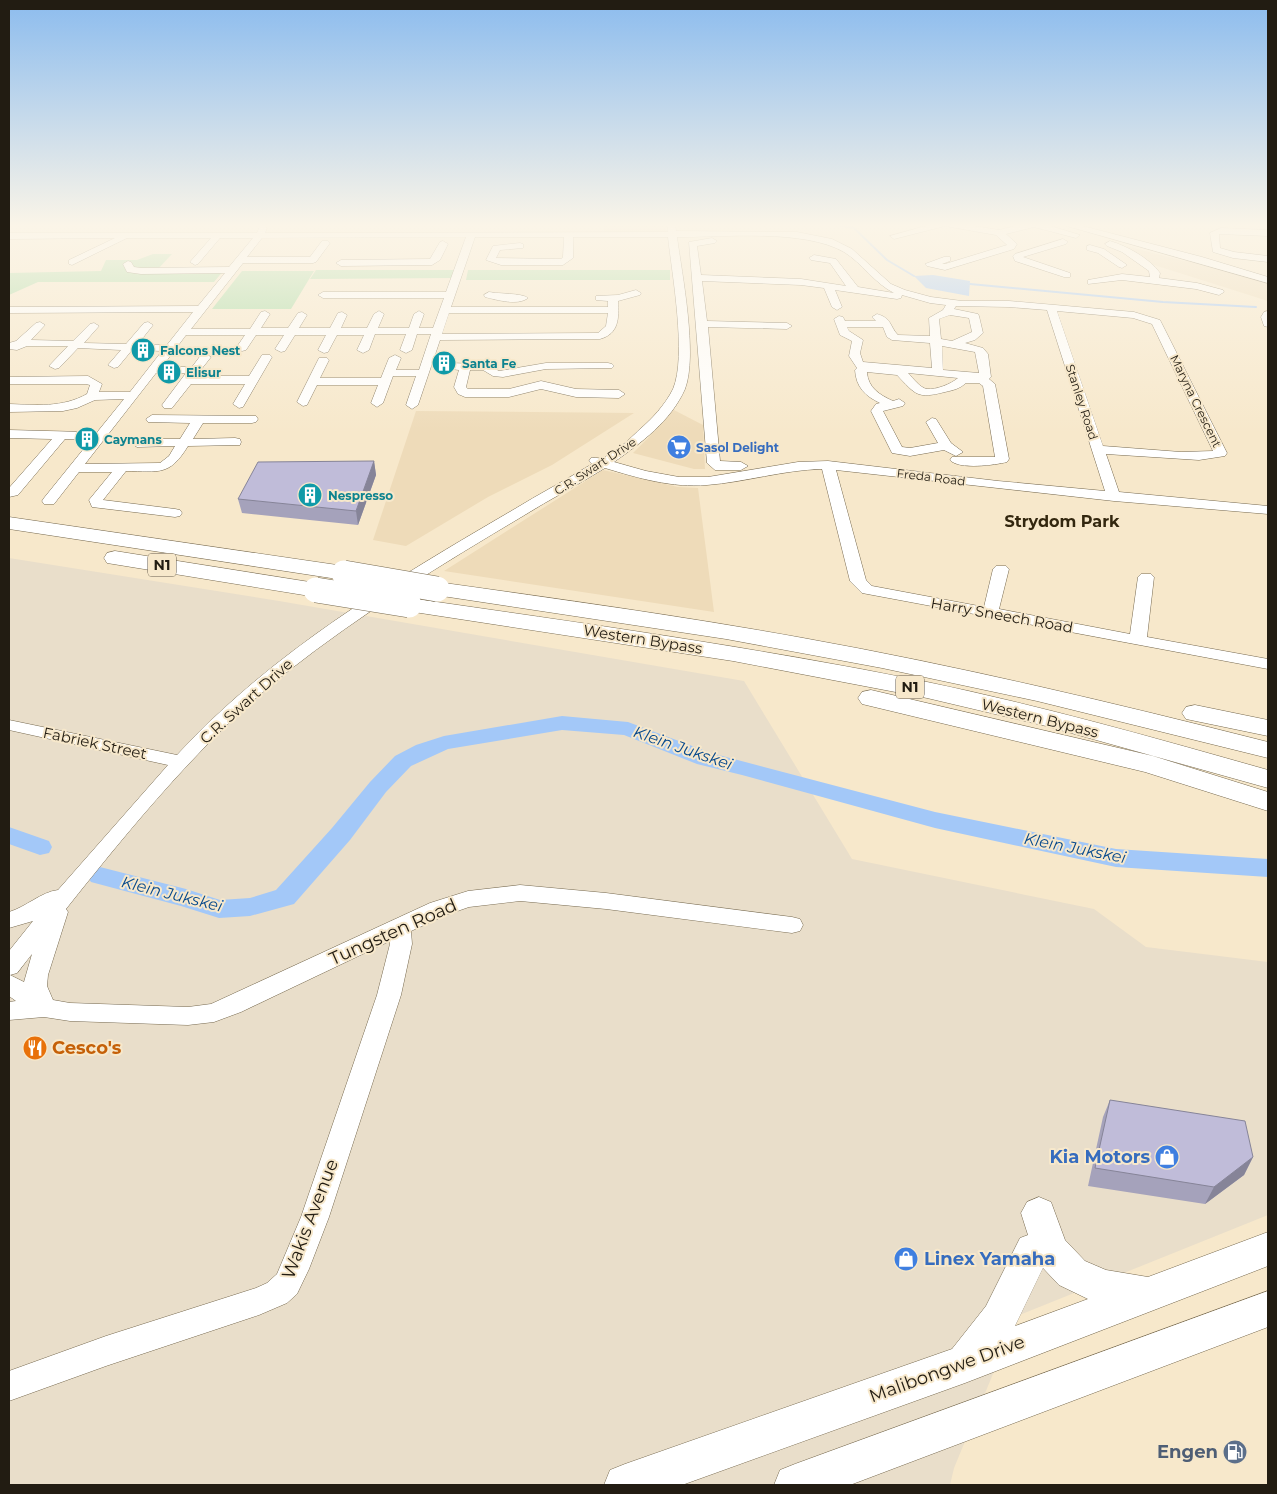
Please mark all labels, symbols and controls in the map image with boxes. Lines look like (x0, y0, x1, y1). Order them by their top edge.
building icon: Falcons Nest (130, 337, 156, 363)
place label: Falcons Nest (160, 343, 241, 358)
building icon: Santa Fe (431, 350, 457, 376)
street label: Maryna Crescent (1167, 352, 1225, 450)
place label: Santa Fe (462, 356, 517, 371)
building icon: Elisur (156, 359, 182, 385)
street label: Stanley Road (1063, 362, 1101, 442)
place label: Elisur (186, 365, 221, 380)
building icon: Caymans (74, 426, 100, 452)
place label: Caymans (104, 432, 162, 447)
street label: C.R. Swart Drive (551, 434, 639, 498)
supermarket icon: Sasol Delight (666, 434, 692, 460)
place label: Sasol Delight (696, 440, 780, 455)
street label: Freda Road (896, 465, 966, 489)
building icon: Nespresso (297, 482, 323, 508)
place label: Nespresso (328, 488, 393, 503)
district label: Strydom Park (1005, 512, 1120, 531)
road number: N1 (148, 554, 176, 576)
street label: Harry Sneech Road (929, 593, 1075, 637)
street label: Western Bypass (582, 620, 704, 658)
street label: C.R. Swart Drive (196, 654, 296, 748)
road number: N1 (896, 676, 924, 699)
street label: Western Bypass (979, 694, 1101, 742)
water label: Klein Jukskei (631, 722, 736, 774)
street label: Fabriek Street (41, 723, 149, 763)
water label: Klein Jukskei (1022, 829, 1128, 867)
water label: Klein Jukskei (120, 872, 225, 916)
street label: Tungsten Road (326, 894, 460, 970)
restaurant icon: Cesco's (22, 1035, 48, 1061)
place label: Cesco's (52, 1037, 122, 1059)
shop icon: Kia Motors (1154, 1144, 1180, 1170)
place label: Kia Motors (1049, 1146, 1150, 1168)
street label: Wakis Avenue (277, 1156, 343, 1282)
shop icon: Linex Yamaha (893, 1246, 919, 1272)
place label: Linex Yamaha (924, 1248, 1055, 1270)
street label: Malibongwe Drive (866, 1331, 1028, 1407)
fuel station icon: Engen (1222, 1439, 1248, 1465)
place label: Engen (1157, 1441, 1218, 1463)

